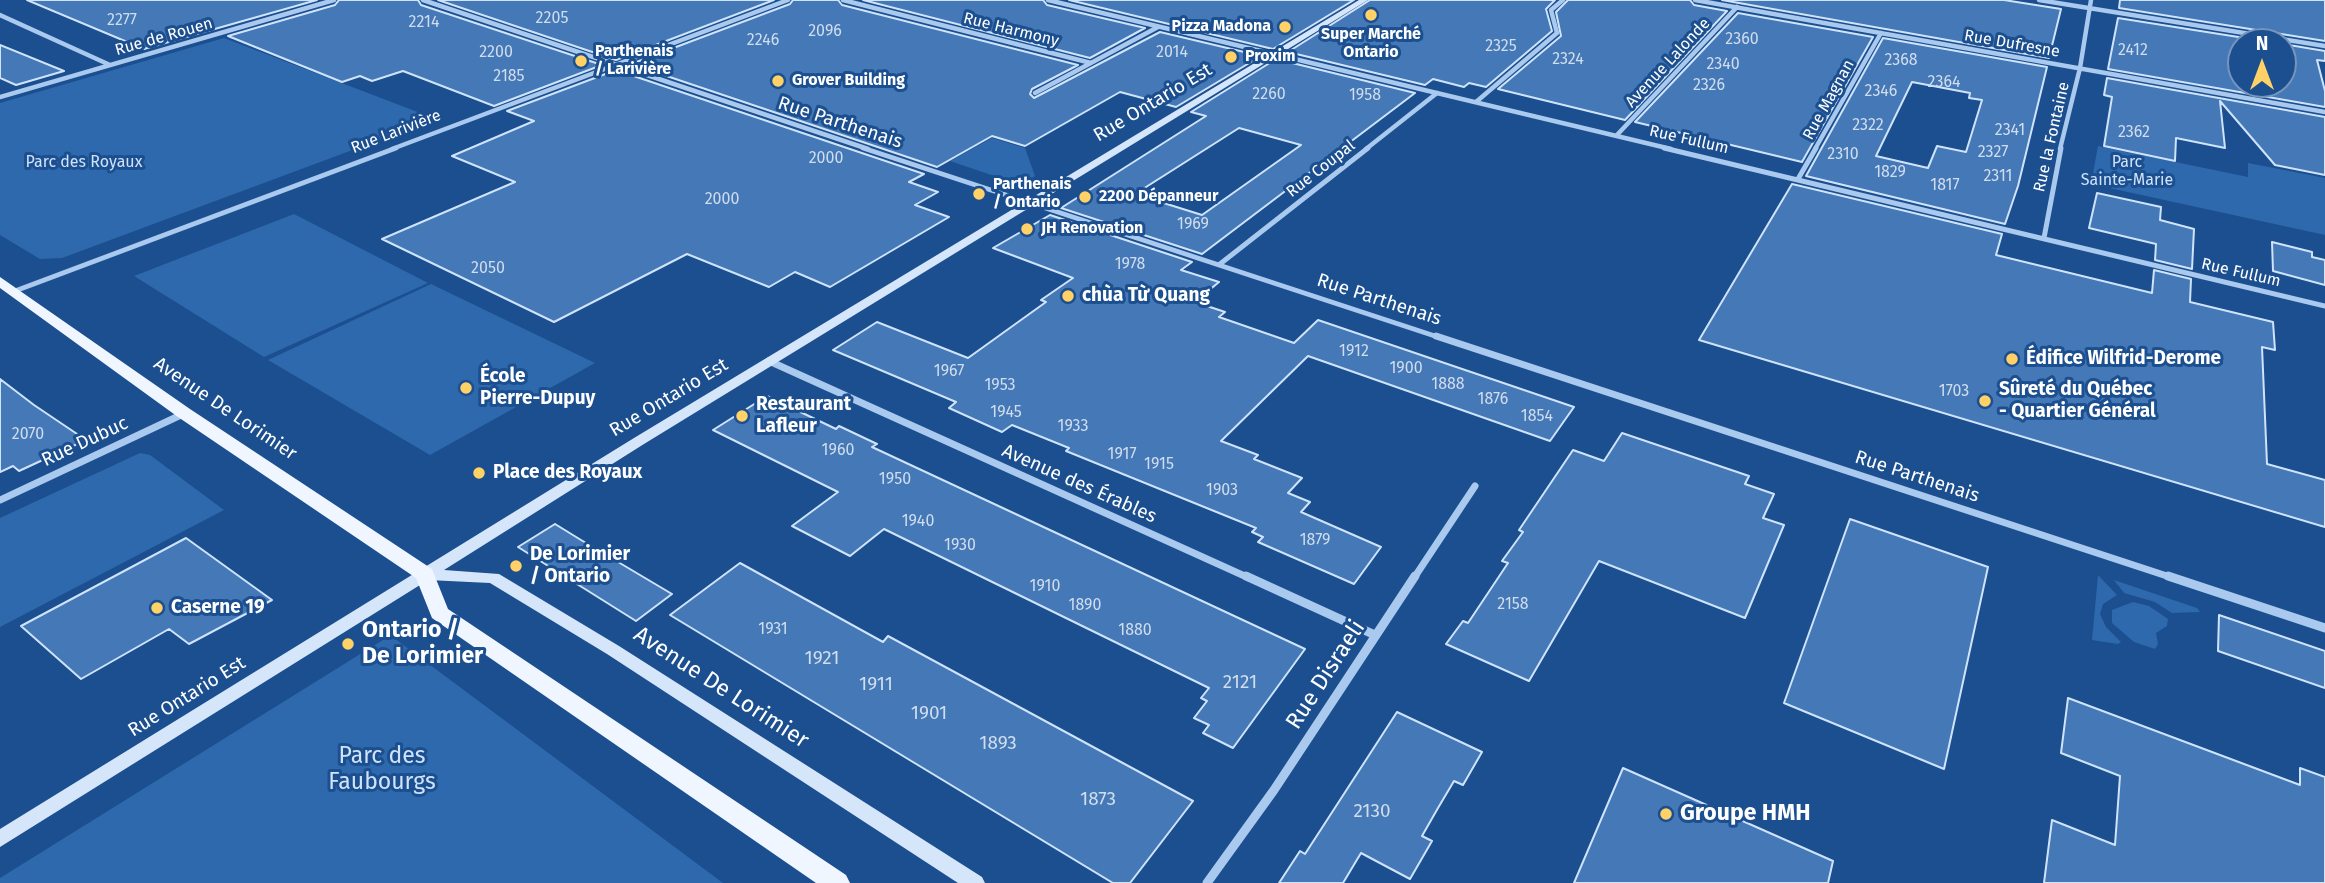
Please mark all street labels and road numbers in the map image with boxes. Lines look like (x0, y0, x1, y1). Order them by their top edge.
street label: Rue Harmony (961, 9, 1061, 51)
street label: Rue de Rouen (113, 14, 215, 60)
street label: Avenue Lalonde (1622, 14, 1714, 112)
street label: Rue Dufresne (1963, 26, 2061, 62)
street label: Rue Magnan (1799, 57, 1859, 143)
street label: Rue Ontario Est (1090, 59, 1216, 147)
street label: Rue la Fontaine (2030, 80, 2074, 194)
street label: Rue Parthenais (775, 92, 905, 154)
street label: Rue Larivière (348, 106, 444, 158)
street label: Rue Fullum (1647, 122, 1731, 158)
street label: Rue Coupal (1283, 136, 1359, 202)
street label: Rue Fullum (2199, 255, 2283, 291)
street label: Rue Parthenais (1314, 269, 1444, 331)
street label: Avenue De Lorimier (149, 353, 301, 465)
street label: Rue Ontario Est (606, 354, 732, 442)
street label: Rue Dubuc (38, 412, 132, 472)
street label: Avenue des Érables (998, 440, 1160, 528)
street label: Rue Parthenais (1852, 446, 1982, 508)
street label: Rue Disraeli (1281, 615, 1371, 735)
street label: Avenue De Lorimier (628, 621, 814, 755)
street label: Rue Ontario Est (124, 652, 250, 742)

